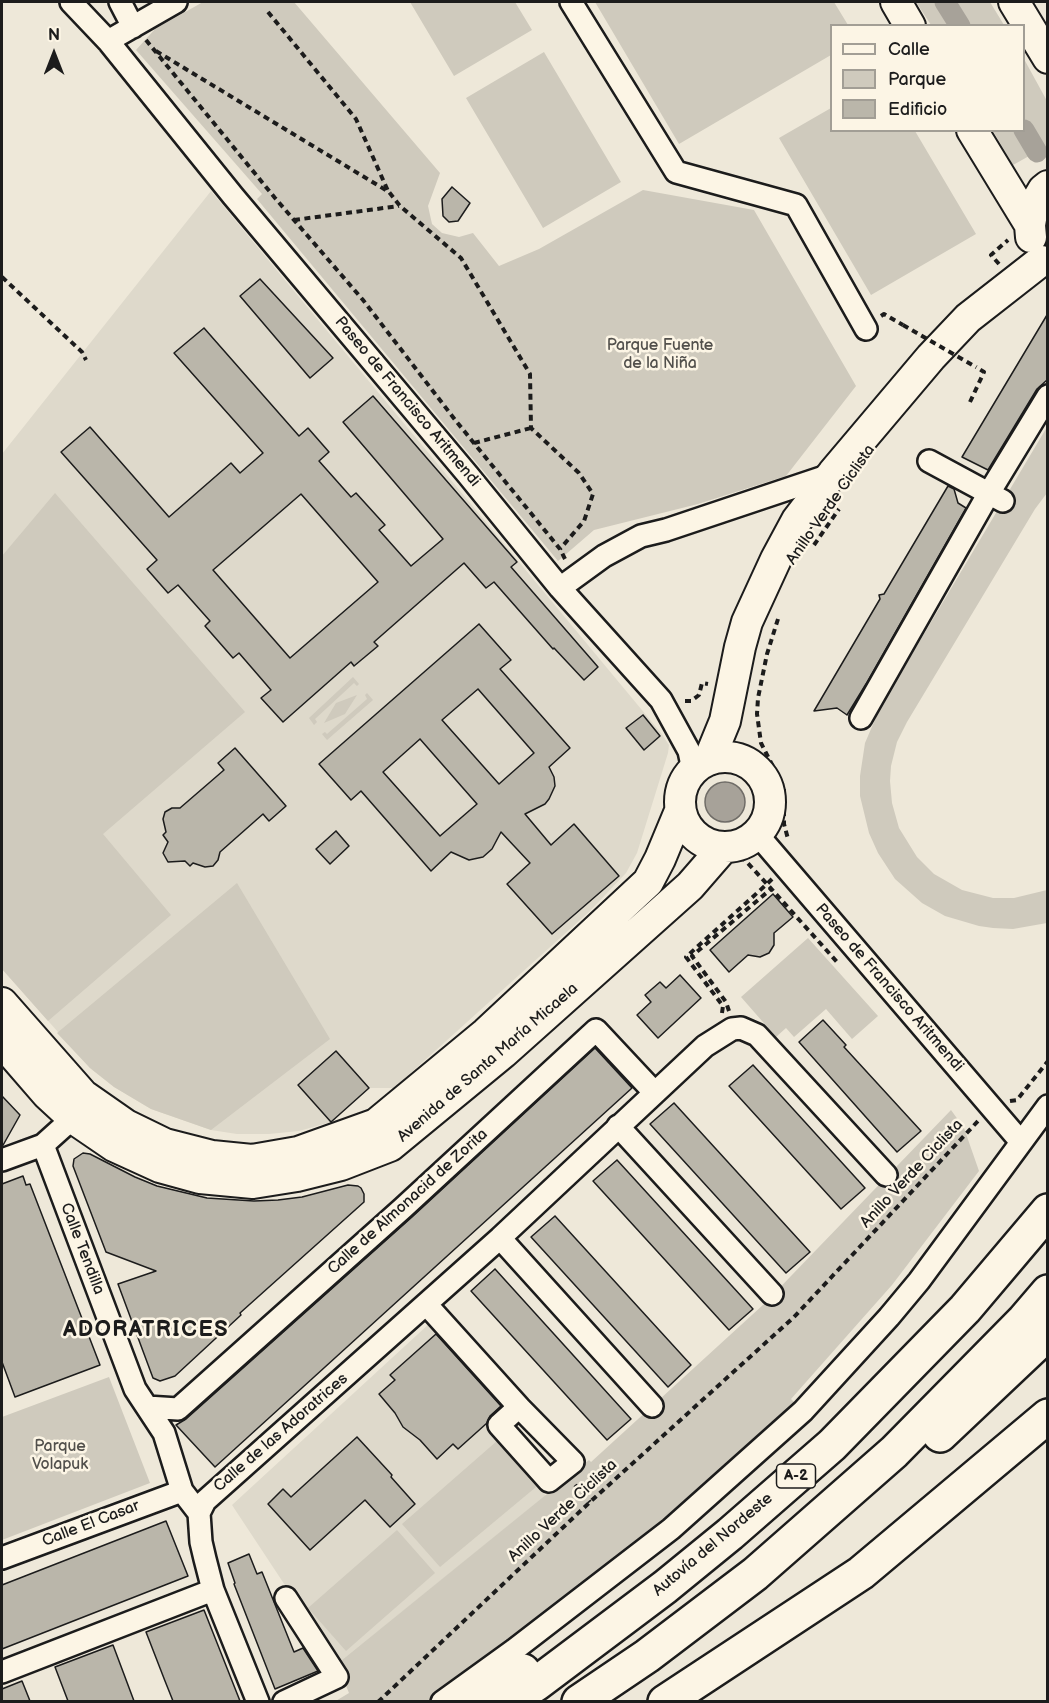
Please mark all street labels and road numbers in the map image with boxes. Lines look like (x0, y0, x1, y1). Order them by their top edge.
street label: Paseo de Francisco Aritmendi (330, 313, 484, 491)
street label: Anillo Verde Ciclista (782, 441, 880, 569)
street label: Paseo de Francisco Aritmendi (811, 900, 967, 1076)
street label: Avenida de Santa María Micaela (394, 979, 582, 1147)
street label: Anillo Verde Ciclista (857, 1116, 967, 1232)
street label: Calle de Almonacid de Zorita (324, 1125, 492, 1279)
street label: Calle Tendilla (56, 1200, 108, 1298)
street label: Calle de las Adoratrices (210, 1369, 352, 1497)
street label: Anillo Verde Ciclista (505, 1456, 621, 1566)
road number: A-2 (776, 1464, 816, 1488)
street label: Autovía del Nordeste (649, 1489, 777, 1601)
street label: Calle El Casar (40, 1497, 142, 1551)

